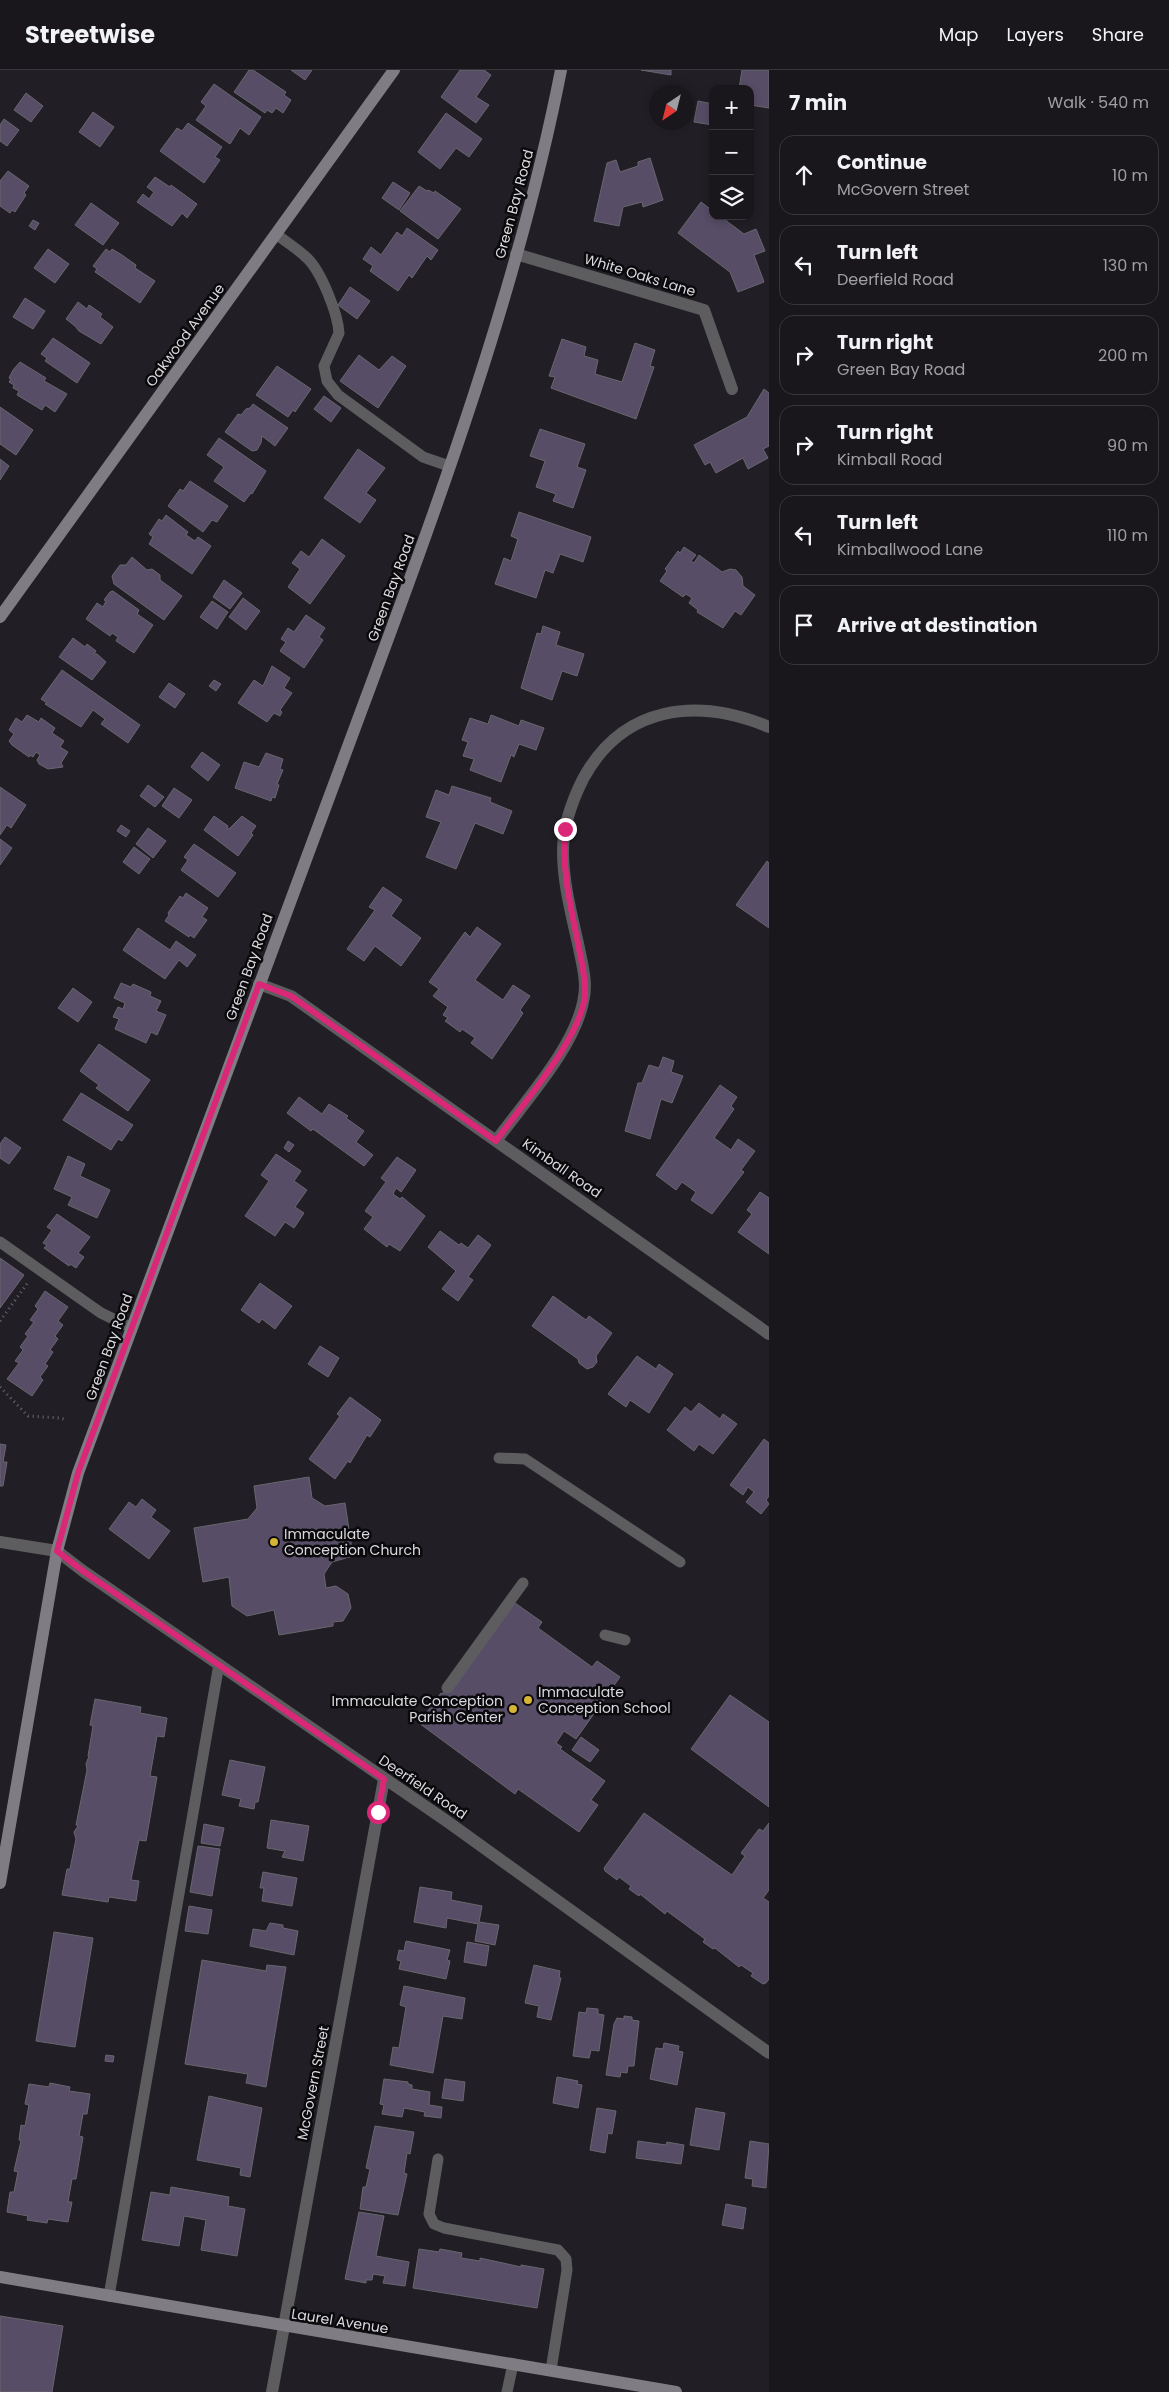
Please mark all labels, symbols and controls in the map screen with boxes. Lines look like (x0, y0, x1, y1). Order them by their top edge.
text: Streetwise (25, 18, 155, 51)
text: Map (939, 22, 979, 47)
text: Layers (1007, 22, 1064, 47)
text: Share (1092, 22, 1144, 47)
north arrow (649, 85, 694, 130)
map controls (709, 85, 754, 220)
button: + (709, 85, 754, 130)
text: 7 min (789, 88, 847, 117)
text: Walk · 540 m (1048, 91, 1149, 114)
button: − (709, 130, 754, 175)
street label: Green Bay Road (490, 147, 538, 261)
text: Continue (837, 149, 927, 176)
icon: ahead (790, 161, 818, 189)
text: 10 m (1112, 164, 1148, 187)
button: layers (709, 175, 754, 220)
text: McGovern Street (837, 178, 969, 201)
text: Turn left (837, 239, 918, 266)
street label: White Oaks Lane (582, 249, 698, 302)
icon: left (790, 251, 818, 279)
text: 130 m (1103, 254, 1148, 277)
text: Deerfield Road (837, 268, 954, 291)
street label: Oakwood Avenue (141, 279, 229, 391)
text: Turn right (837, 329, 933, 356)
icon: right (790, 341, 818, 369)
text: 200 m (1098, 344, 1148, 367)
text: Green Bay Road (837, 358, 965, 381)
text: Turn right (837, 419, 933, 446)
icon: right (790, 431, 818, 459)
text: 90 m (1107, 434, 1148, 457)
text: Kimball Road (837, 448, 942, 471)
text: Turn left (837, 509, 918, 536)
icon: left (790, 521, 818, 549)
text: 110 m (1107, 524, 1148, 547)
street label: Green Bay Road (362, 532, 420, 644)
text: Kimballwood Lane (837, 538, 983, 561)
icon: arrive (790, 611, 818, 639)
text: Arrive at destination (837, 612, 1038, 639)
route end (554, 818, 577, 841)
street label: Green Bay Road (220, 911, 278, 1023)
street label: Kimball Road (518, 1133, 606, 1203)
street label: Green Bay Road (80, 1291, 138, 1403)
place label: Immaculate Conception Church (284, 1524, 421, 1560)
marker: Immaculate Conception Church (268, 1536, 280, 1548)
place label: Immaculate Conception School (538, 1682, 671, 1718)
place label: Immaculate Conception Parish Center (332, 1691, 503, 1727)
marker: Immaculate Conception School (522, 1694, 534, 1706)
marker: Immaculate Conception Parish Center (507, 1703, 519, 1715)
street label: Deerfield Road (375, 1750, 471, 1824)
route start (367, 1801, 390, 1824)
street label: McGovern Street (292, 2024, 334, 2142)
street label: Laurel Avenue (290, 2303, 390, 2339)

